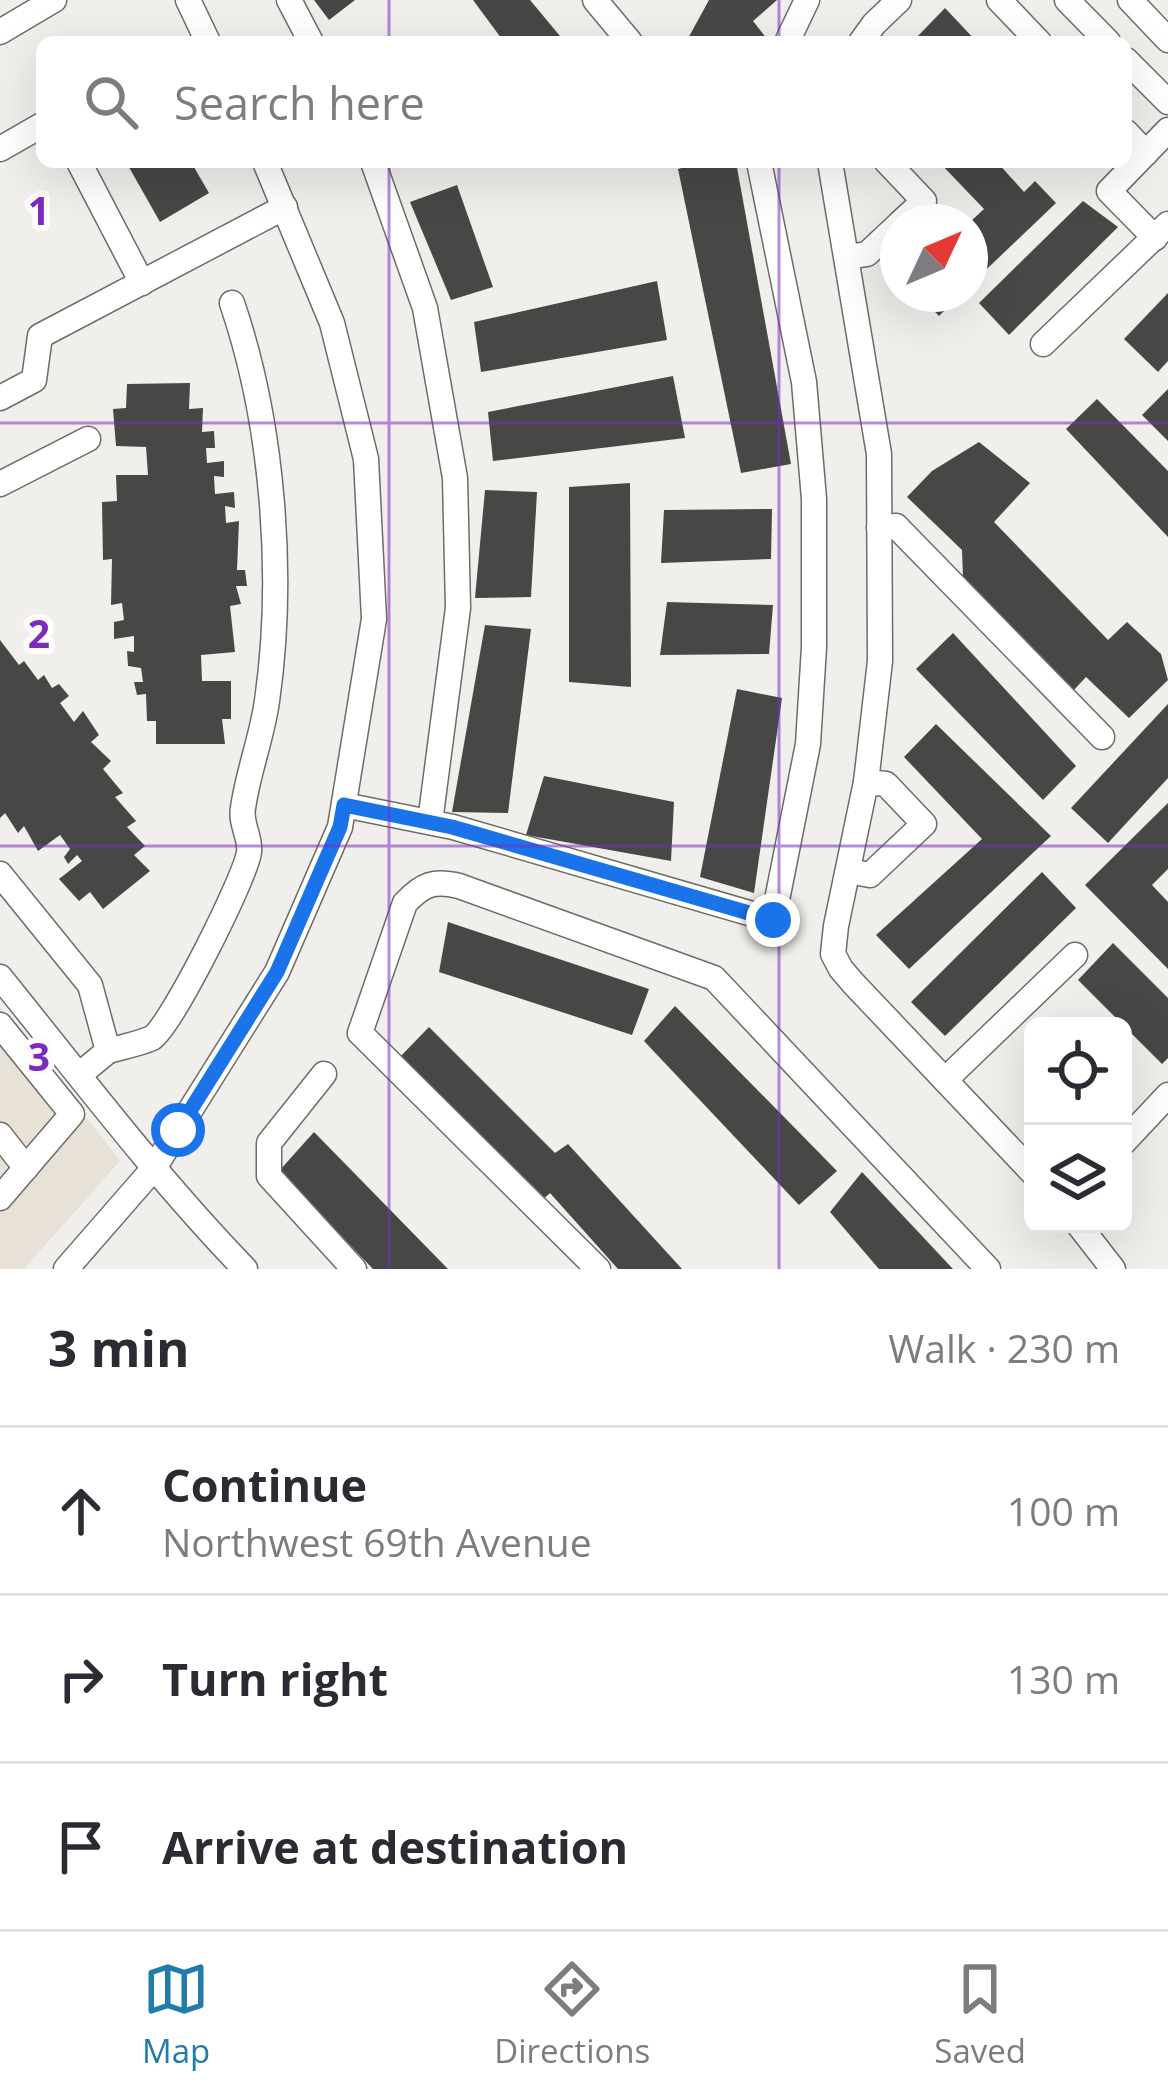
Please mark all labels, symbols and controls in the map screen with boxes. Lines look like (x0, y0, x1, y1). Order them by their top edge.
search box (36, 36, 1132, 168)
icon: search (78, 69, 144, 135)
text: Search here (174, 72, 425, 133)
text: 1 (28, 183, 50, 236)
north arrow (880, 204, 988, 312)
text: 2 (28, 606, 50, 659)
route end (746, 893, 800, 947)
map controls (1024, 1017, 1132, 1233)
button: locate (1024, 1017, 1132, 1125)
text: 3 (28, 1029, 50, 1082)
route start (151, 1103, 205, 1157)
button: layers (1024, 1125, 1132, 1233)
text: 3 min (48, 1312, 190, 1382)
text: Walk · 230 m (888, 1321, 1120, 1374)
text: Continue (162, 1454, 367, 1515)
icon: ahead (48, 1478, 114, 1544)
text: 100 m (1007, 1484, 1120, 1537)
text: Northwest 69th Avenue (162, 1515, 592, 1568)
icon: right (48, 1646, 114, 1712)
text: Turn right (162, 1648, 388, 1709)
text: 130 m (1007, 1652, 1120, 1705)
icon: arrive (48, 1814, 114, 1880)
text: Arrive at destination (162, 1816, 628, 1877)
tab: Map (142, 1956, 210, 2073)
tab: Directions (494, 1956, 650, 2073)
tab: Saved (934, 1956, 1026, 2073)

